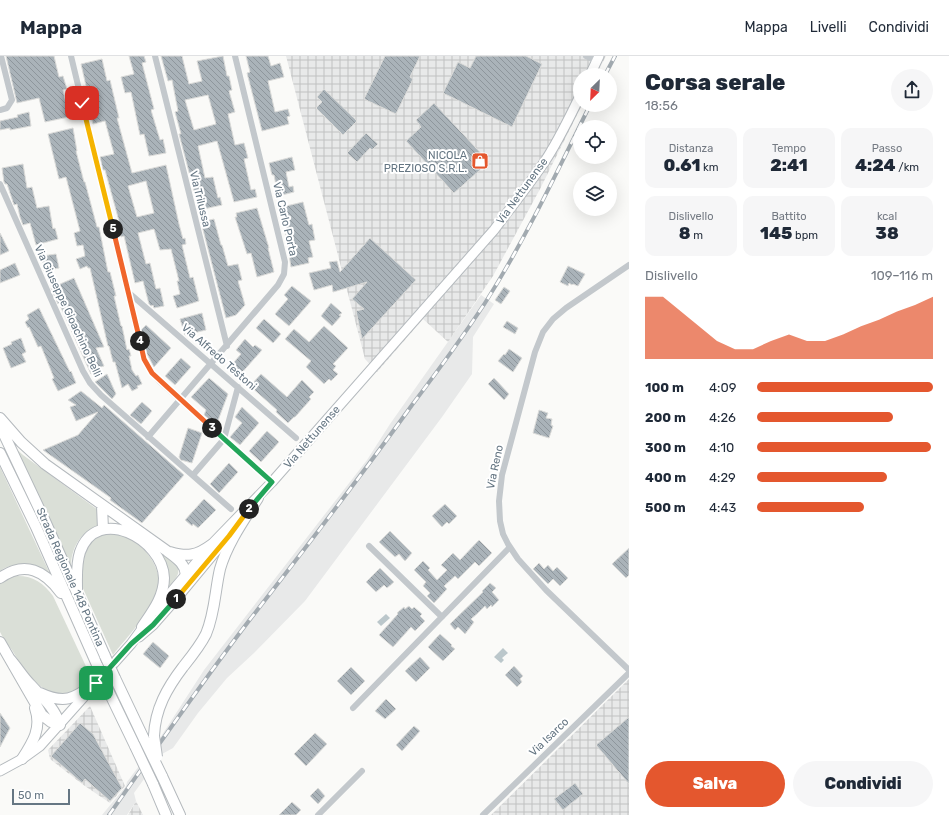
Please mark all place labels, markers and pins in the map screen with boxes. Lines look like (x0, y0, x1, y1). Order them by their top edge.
pin (65, 86, 99, 120)
place label: NICOLA PREZIOSO S.R.L. (384, 149, 468, 175)
shop icon: NICOLA PREZIOSO S.R.L. (470, 151, 490, 171)
pin: 5 (103, 219, 123, 239)
pin: 4 (130, 331, 150, 351)
pin: 3 (202, 418, 222, 438)
pin: 2 (239, 499, 259, 519)
pin: 1 (166, 589, 186, 609)
pin (79, 666, 113, 700)

